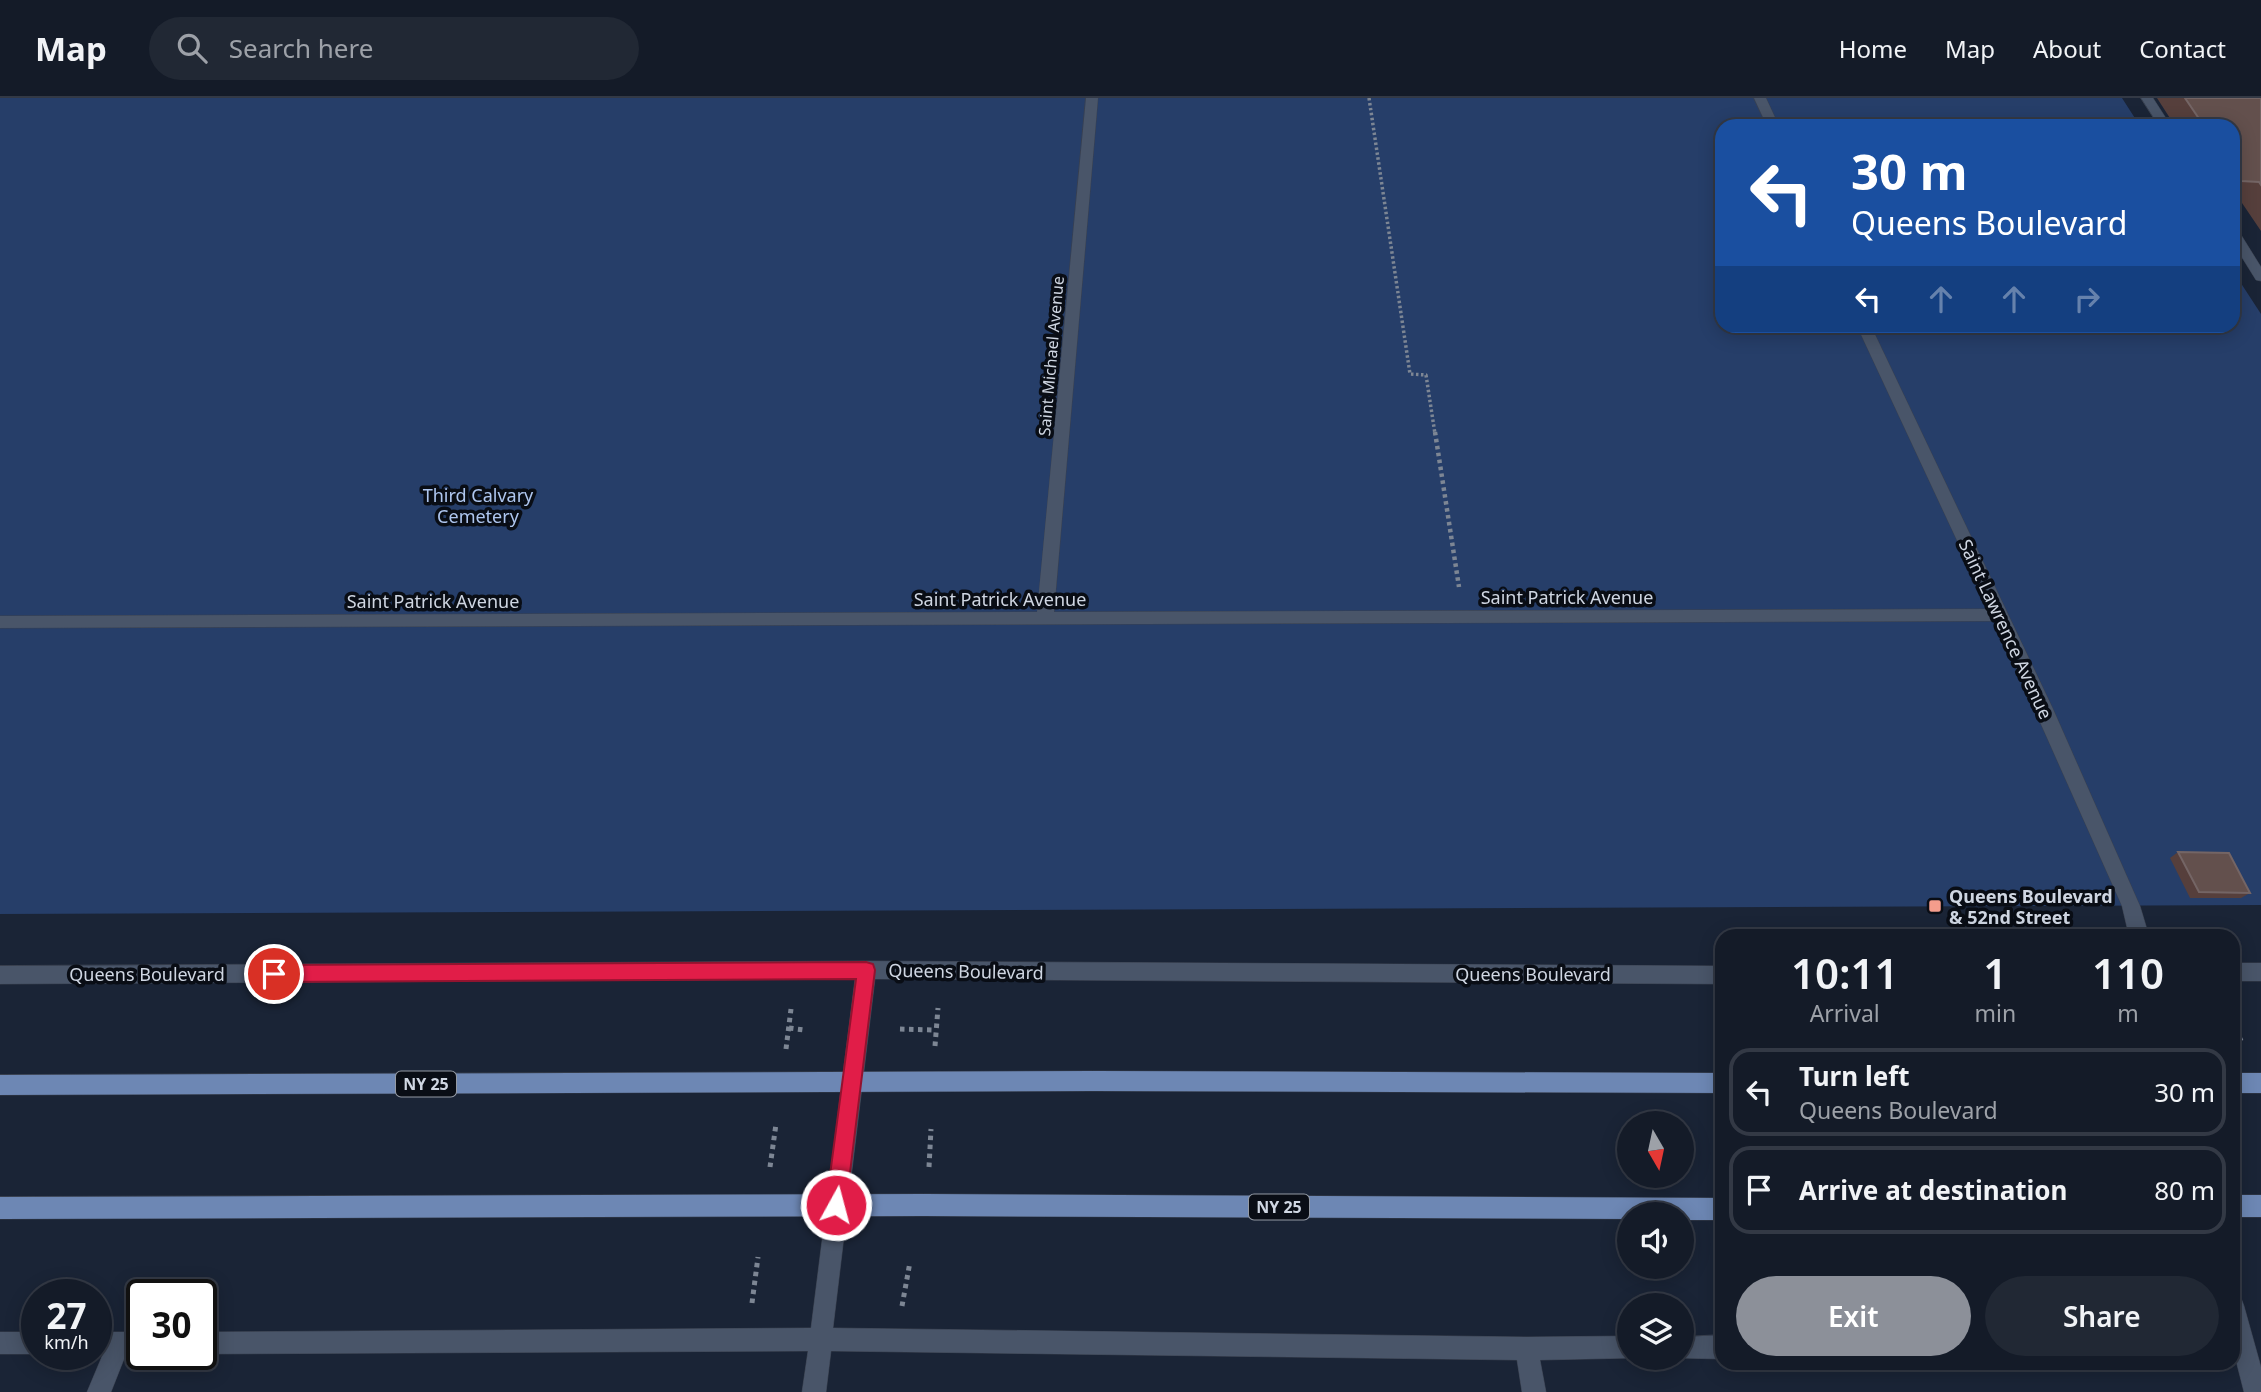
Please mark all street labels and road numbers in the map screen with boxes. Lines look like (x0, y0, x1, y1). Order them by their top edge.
street label: Saint Michael Avenue (1033, 275, 1069, 437)
street label: Saint Lawrence Avenue (1954, 535, 2058, 723)
street label: Saint Patrick Avenue (1481, 585, 1653, 609)
street label: Saint Patrick Avenue (914, 587, 1086, 611)
street label: Saint Patrick Avenue (347, 589, 519, 613)
street label: Queens Boulevard (888, 958, 1044, 984)
street label: Queens Boulevard (69, 962, 225, 986)
street label: Queens Boulevard (1455, 962, 1611, 986)
road number: NY 25 (396, 1072, 456, 1096)
road number: NY 25 (1249, 1194, 1309, 1219)

